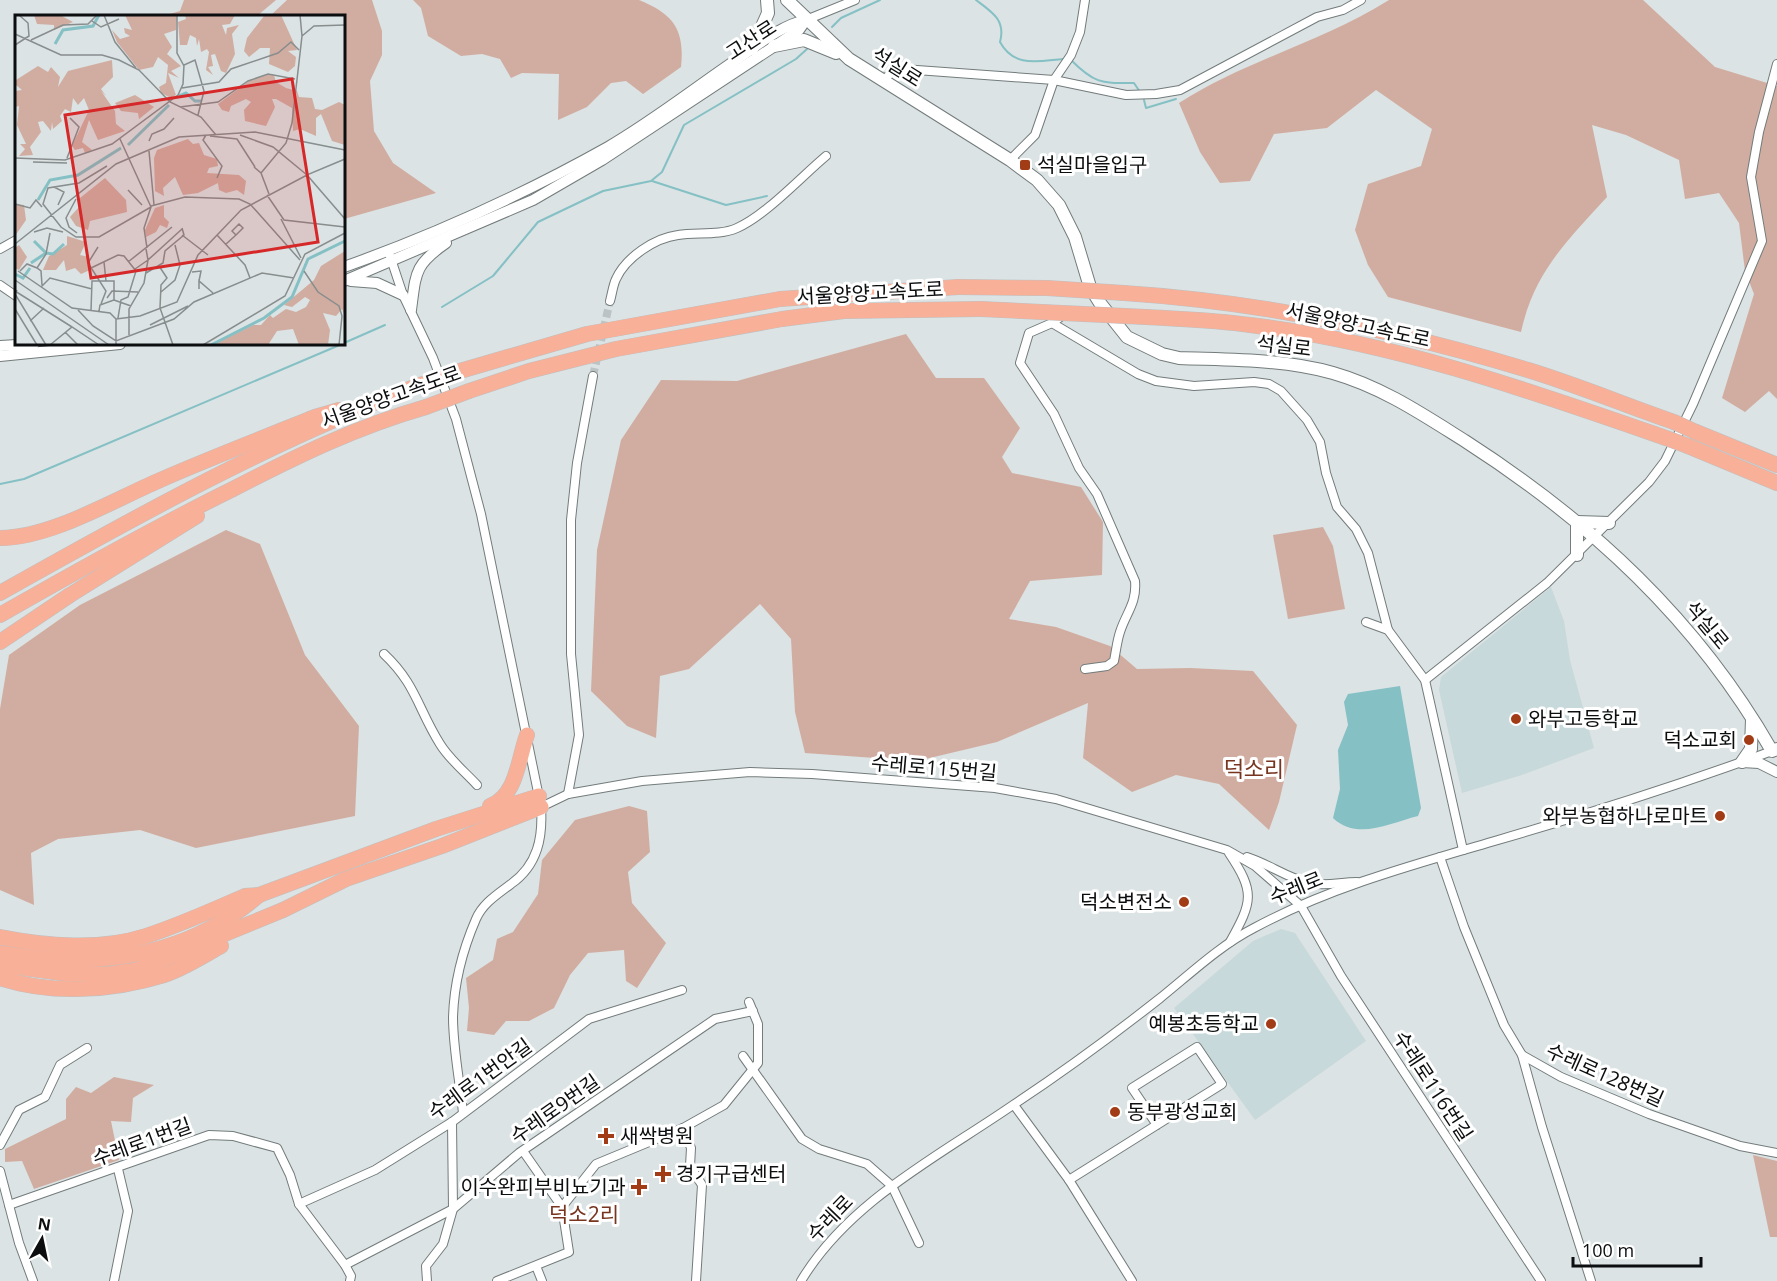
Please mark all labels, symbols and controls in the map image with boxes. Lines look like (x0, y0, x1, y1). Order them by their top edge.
street label: 고산로 (720, 13, 781, 66)
inset map (15, 15, 345, 345)
street label: 석실로 (867, 41, 928, 93)
place label: 석실마을입구 (1037, 151, 1147, 178)
marker: 석실마을입구 (1018, 158, 1032, 172)
street label: 서울양양고속도로 (796, 275, 944, 310)
street label: 서울양양고속도로 (1283, 296, 1433, 353)
street label: 석실로 (1255, 329, 1313, 362)
street label: 서울양양고속도로 (317, 359, 465, 434)
street label: 석실로 (1679, 595, 1735, 655)
place label: 와부고등학교 (1528, 705, 1638, 732)
marker: 와부고등학교 (1509, 712, 1523, 726)
place label: 덕소교회 (1663, 726, 1737, 753)
marker: 덕소교회 (1742, 733, 1756, 747)
street label: 수레로115번길 (870, 749, 998, 786)
district label: 덕소리 (1224, 753, 1284, 783)
place label: 와부농협하나로마트 (1542, 802, 1708, 829)
marker: 와부농협하나로마트 (1713, 809, 1727, 823)
street label: 수레로 (1265, 865, 1326, 910)
place label: 덕소변전소 (1080, 888, 1172, 915)
marker: 덕소변전소 (1177, 895, 1191, 909)
place label: 예봉초등학교 (1149, 1010, 1259, 1037)
marker: 예봉초등학교 (1264, 1017, 1278, 1031)
street label: 수레로116번길 (1388, 1025, 1479, 1146)
street label: 수레로1번안길 (422, 1032, 537, 1125)
street label: 수레로128번길 (1542, 1037, 1668, 1113)
street label: 수레로9번길 (505, 1068, 605, 1149)
place label: 동부광성교회 (1127, 1098, 1237, 1125)
marker: 동부광성교회 (1108, 1105, 1122, 1119)
street label: 수레로1번길 (89, 1111, 195, 1172)
place label: 새싹병원 (620, 1122, 694, 1149)
marker: 새싹병원 (597, 1127, 615, 1145)
place label: 경기구급센터 (676, 1160, 786, 1187)
marker: 경기구급센터 (654, 1165, 672, 1183)
place label: 이수완피부비뇨기과 (460, 1173, 626, 1200)
marker: 이수완피부비뇨기과 (630, 1178, 648, 1196)
street label: 수레로 (801, 1188, 859, 1247)
district label: 덕소2리 (549, 1200, 619, 1228)
north arrow (12, 1209, 72, 1269)
text: N (36, 1212, 52, 1236)
scale bar (1573, 1230, 1700, 1268)
text: 100 m (1582, 1238, 1634, 1262)

